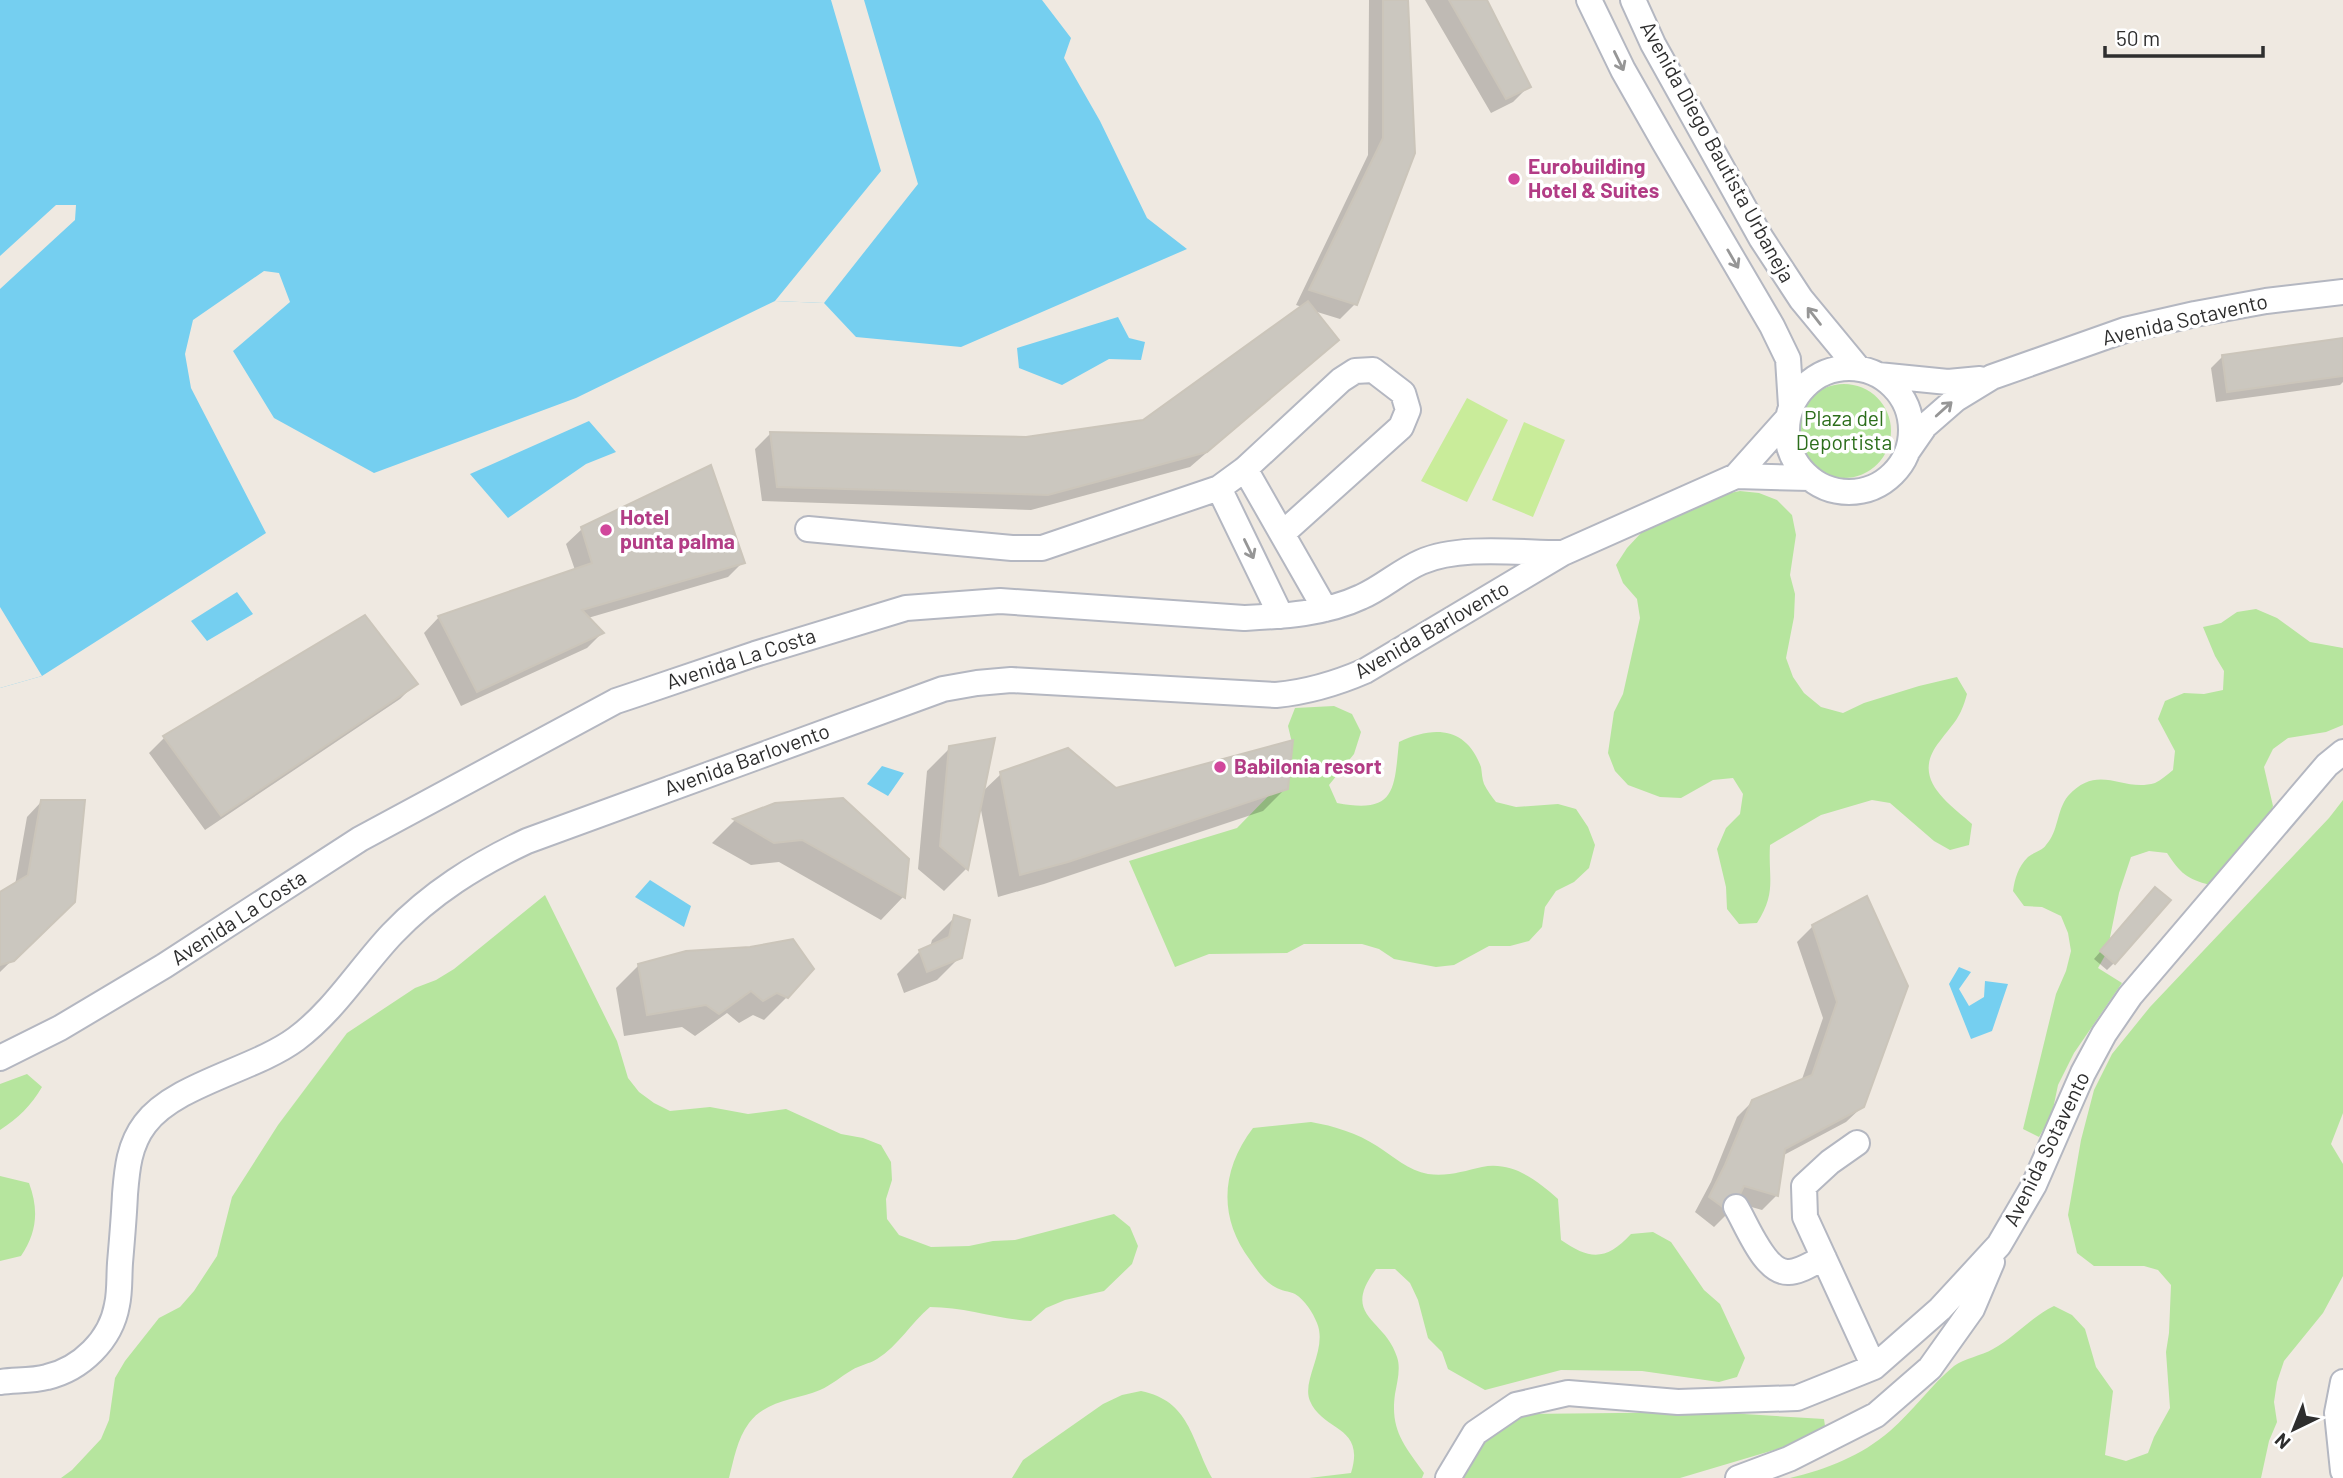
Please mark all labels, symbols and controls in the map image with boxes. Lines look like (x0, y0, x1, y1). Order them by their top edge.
scale bar (2105, 14, 2262, 58)
street label: Avenida Diego Bautista Urbaneja (1636, 16, 1801, 286)
text: 50 m (2116, 25, 2160, 50)
one-way arrow (1613, 50, 1627, 71)
place label: Eurobuilding Hotel & Suites (1528, 153, 1659, 202)
marker: Eurobuilding Hotel & Suites (1506, 171, 1522, 187)
one-way arrow (1726, 248, 1740, 268)
street label: Avenida Sotavento (2100, 287, 2270, 350)
one-way arrow (1807, 307, 1822, 326)
one-way arrow (1935, 401, 1953, 417)
park label: Plaza del Deportista (1796, 405, 1892, 454)
place label: Hotel punta palma (620, 504, 735, 553)
marker: Hotel punta palma (598, 522, 614, 538)
one-way arrow (1242, 538, 1256, 559)
street label: Avenida Barlovento (1350, 574, 1513, 683)
street label: Avenida La Costa (663, 622, 818, 693)
street label: Avenida Barlovento (660, 717, 833, 800)
place label: Babilonia resort (1234, 753, 1382, 778)
marker: Babilonia resort (1212, 759, 1228, 775)
street label: Avenida La Costa (166, 864, 310, 970)
street label: Avenida Sotavento (1997, 1067, 2094, 1230)
north arrow (2259, 1394, 2329, 1464)
text: N (2270, 1429, 2295, 1455)

